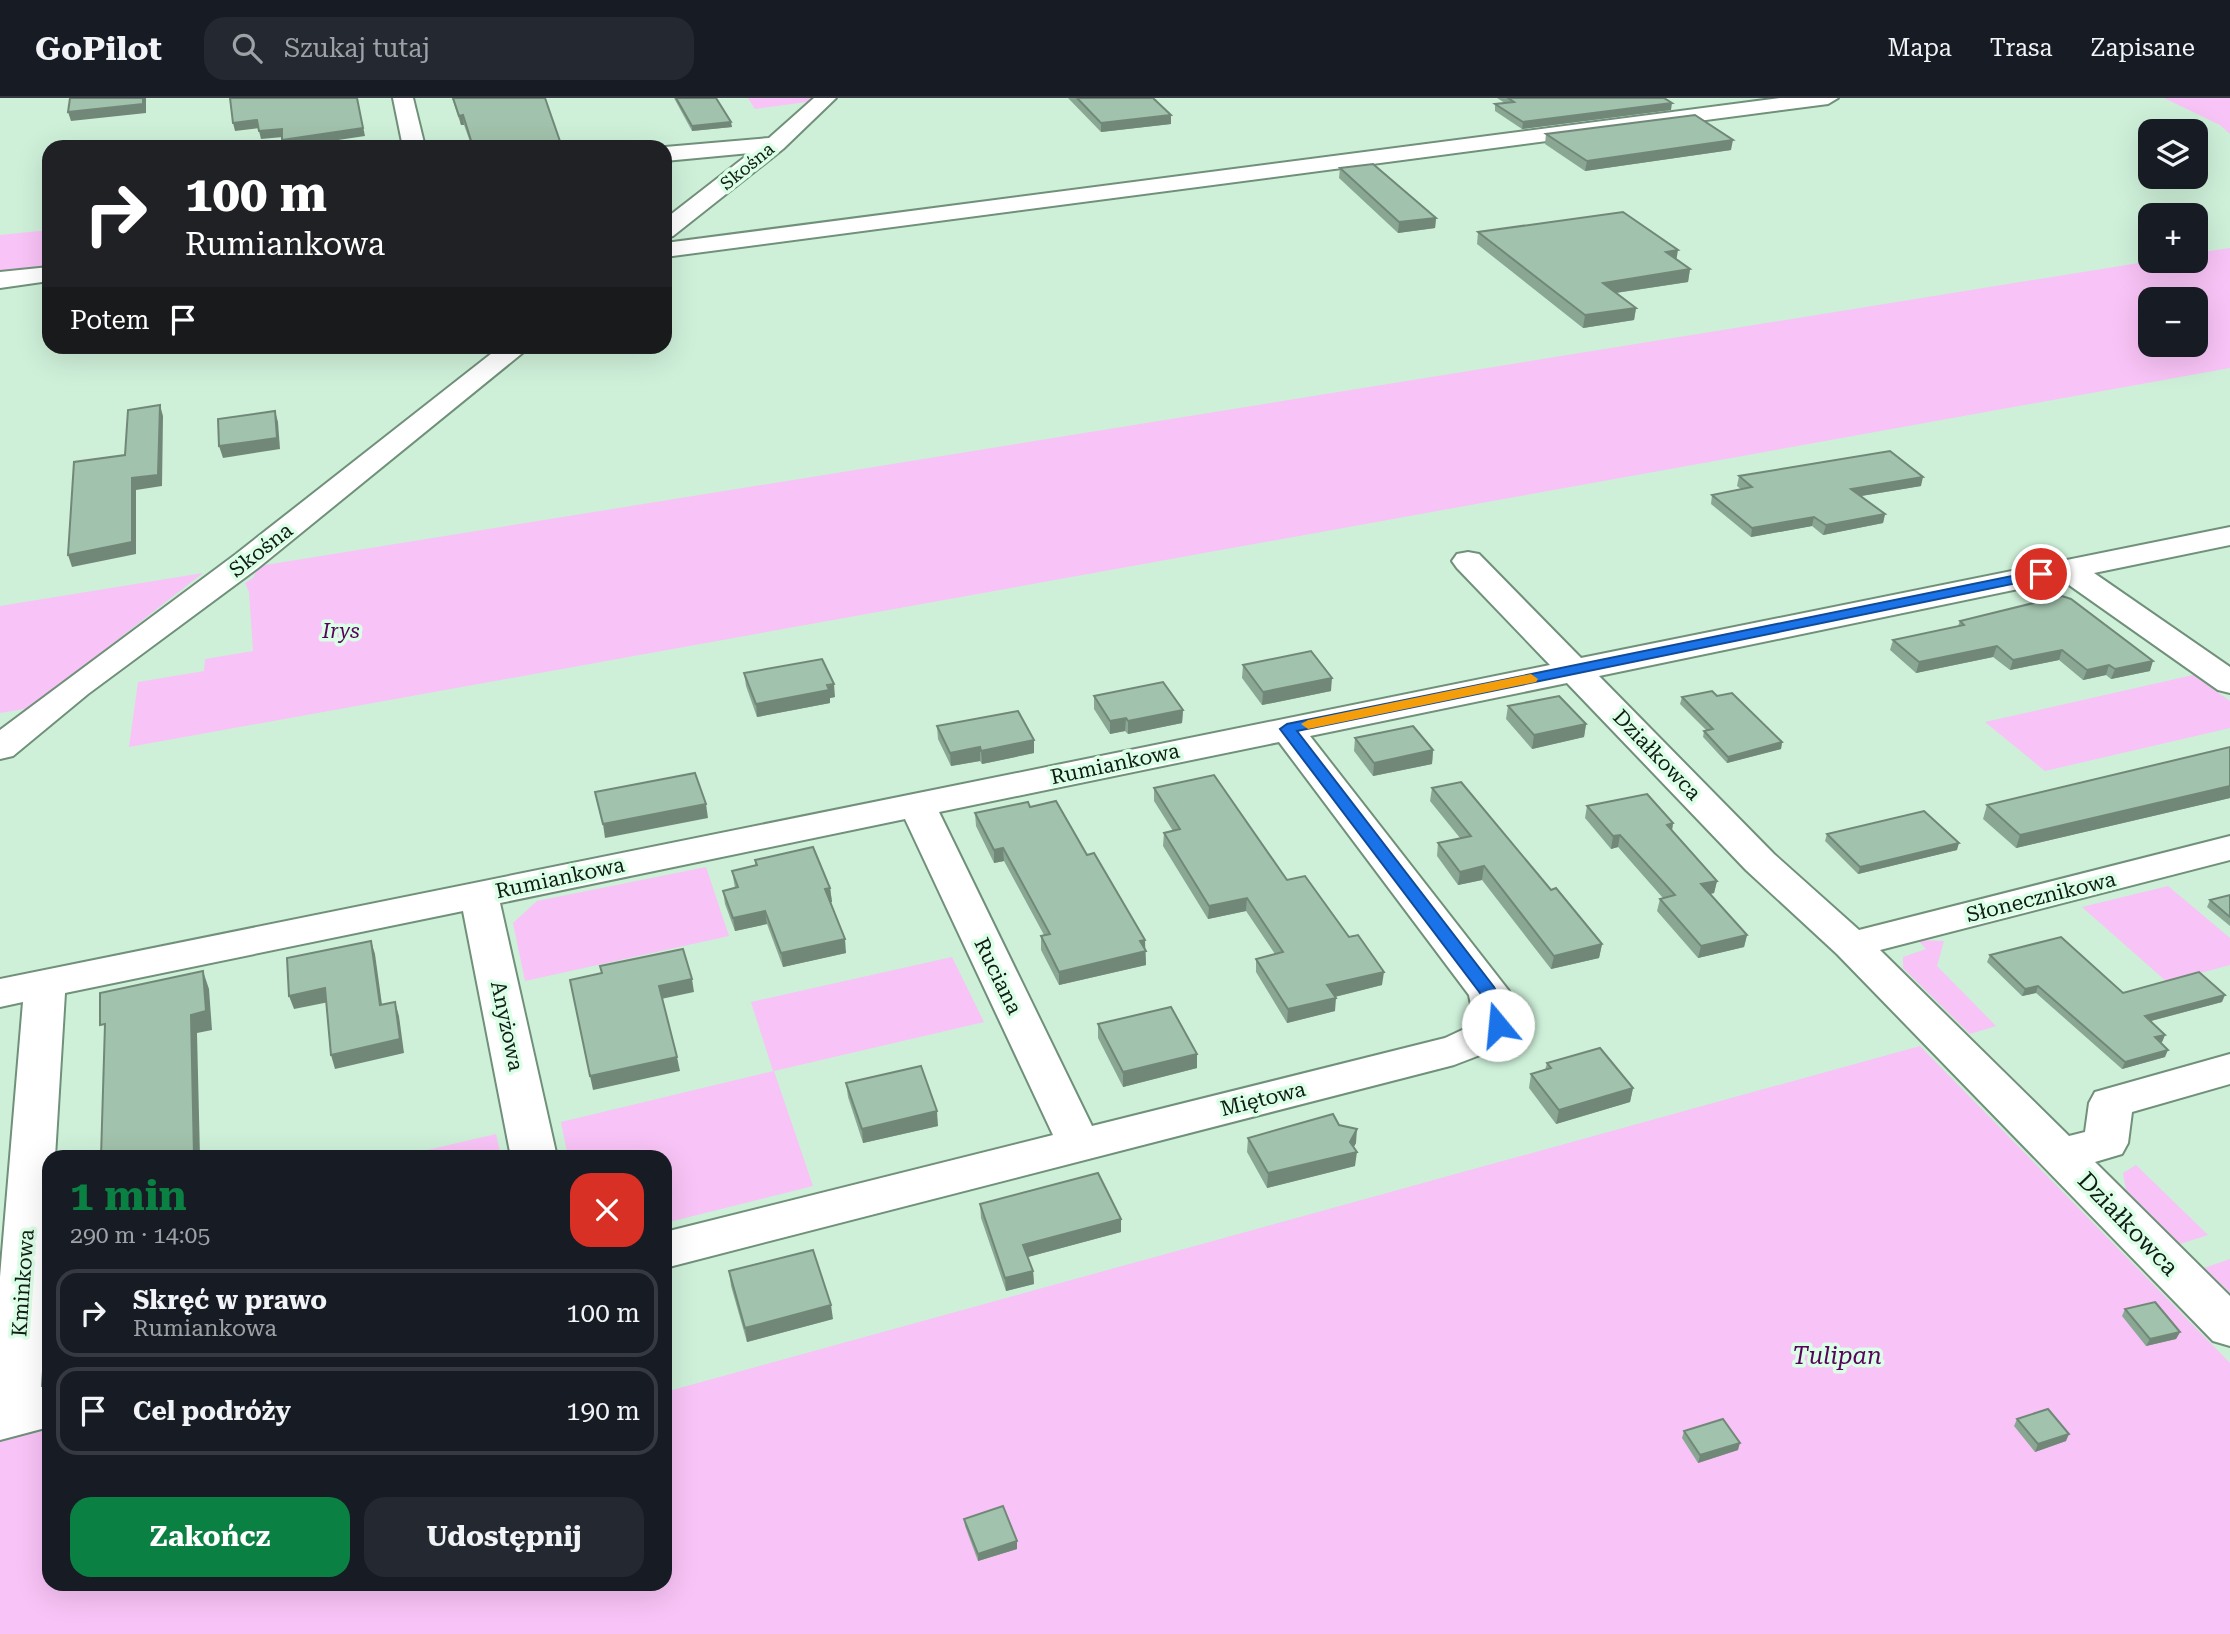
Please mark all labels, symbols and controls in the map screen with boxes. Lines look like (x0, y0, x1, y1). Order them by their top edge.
search box (204, 17, 694, 80)
text: GoPilot (35, 29, 162, 68)
icon: search (228, 29, 266, 67)
text: Szukaj tutaj (284, 33, 430, 63)
text: Mapa (1888, 34, 1952, 62)
text: Trasa (1990, 34, 2052, 62)
text: Zapisane (2090, 34, 2195, 62)
map controls (2138, 119, 2208, 357)
button: layers (2138, 119, 2208, 189)
street label: Skośna (716, 138, 778, 194)
text: 100 m (185, 166, 327, 223)
icon: right (70, 168, 161, 259)
button: + (2138, 203, 2208, 273)
text: Rumiankowa (185, 225, 385, 263)
button: − (2138, 287, 2208, 357)
icon: arrive (164, 301, 202, 339)
text: Potem (70, 305, 150, 335)
street label: Skośna (225, 518, 298, 582)
pin (2011, 544, 2071, 604)
icon: arrive (2022, 555, 2060, 593)
park label: Irys (321, 619, 360, 643)
street label: Działkowca (1608, 705, 1706, 806)
street label: Rumiankowa (1048, 738, 1182, 789)
street label: Rumiankowa (493, 852, 627, 903)
street label: Słonecznikowa (1964, 867, 2119, 927)
street label: Ruciana (969, 934, 1027, 1019)
street label: Anyżowa (486, 979, 528, 1074)
position arrow (1461, 988, 1535, 1062)
street label: Miętowa (1218, 1077, 1309, 1121)
street label: Działkowca (2072, 1167, 2184, 1281)
text: 1 min (70, 1171, 187, 1220)
button: close (570, 1173, 644, 1247)
text: 290 m · 14:05 (70, 1222, 210, 1249)
street label: Kminkowa (7, 1228, 39, 1338)
text: Skręć w prawo (133, 1285, 327, 1315)
icon: right (74, 1294, 112, 1332)
text: 100 m (566, 1298, 640, 1328)
text: Rumiankowa (133, 1315, 277, 1342)
park label: Tulipan (1792, 1342, 1882, 1370)
icon: arrive (74, 1392, 112, 1430)
text: Cel podróży (133, 1396, 291, 1426)
text: 190 m (566, 1396, 640, 1426)
button: Zakończ (70, 1497, 350, 1577)
button: Udostępnij (364, 1497, 644, 1577)

